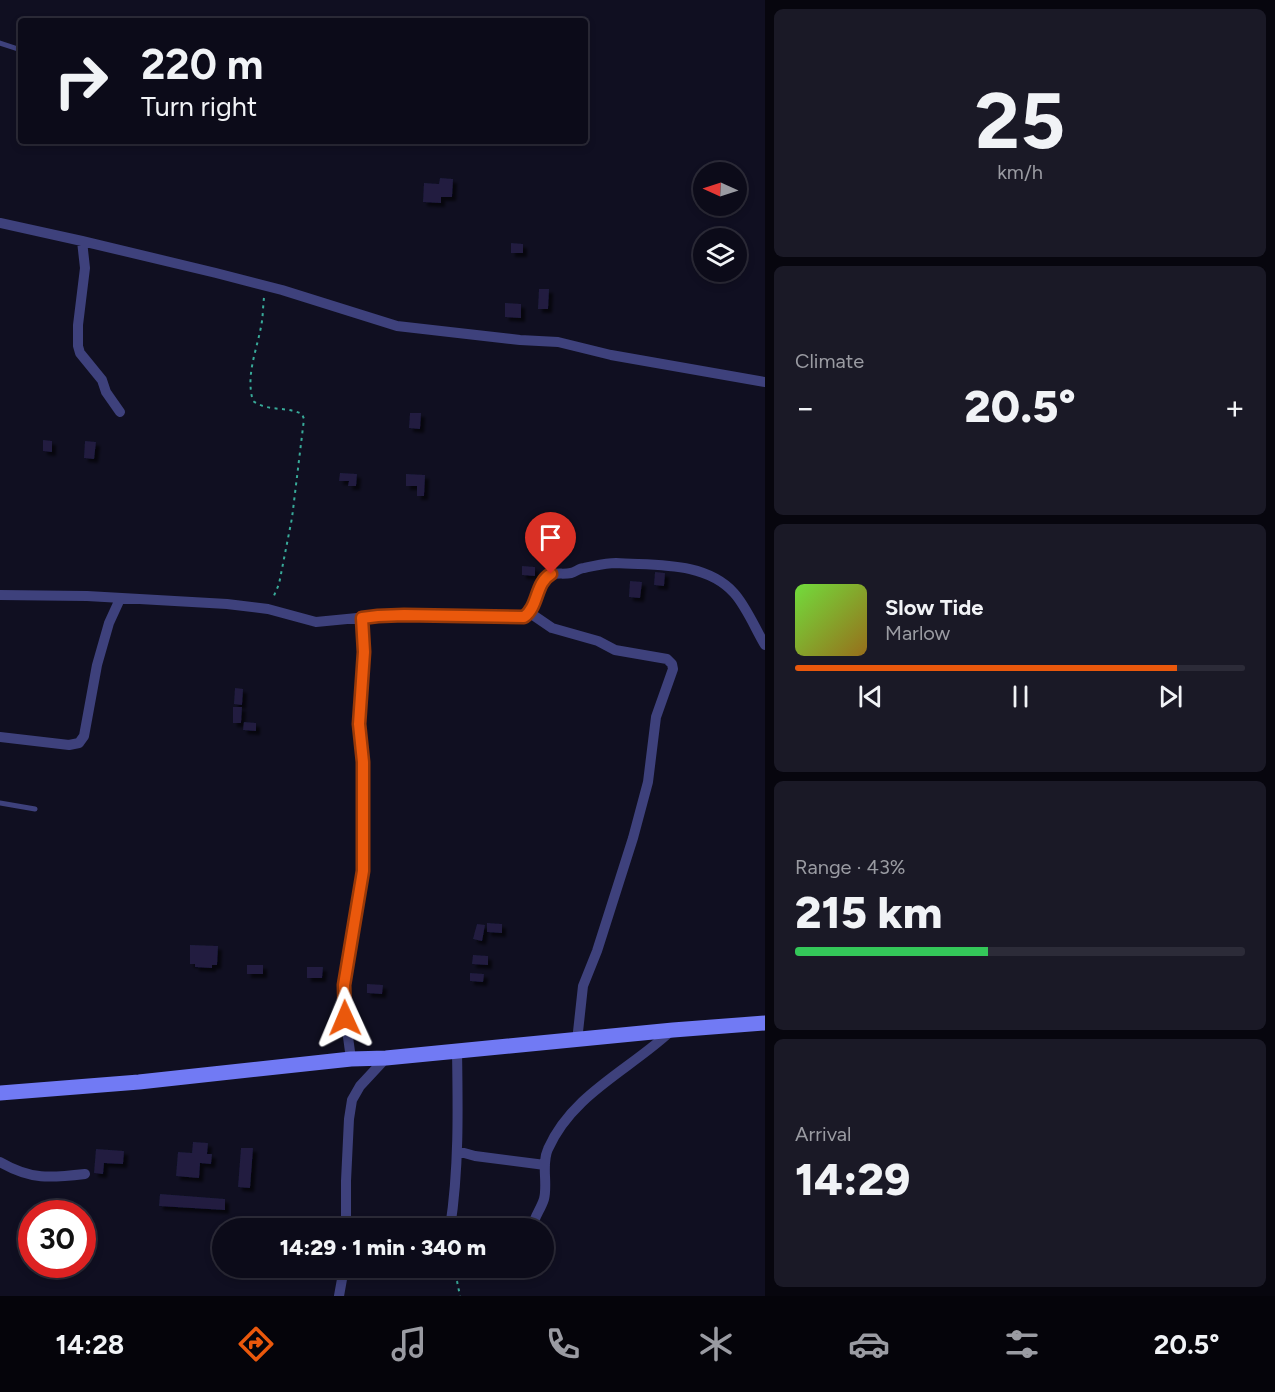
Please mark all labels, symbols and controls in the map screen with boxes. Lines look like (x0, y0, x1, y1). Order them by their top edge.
text: 220 m (141, 39, 263, 90)
icon: right (42, 42, 120, 120)
text: 25 (975, 74, 1065, 168)
text: Turn right (141, 90, 257, 123)
text: km/h (997, 160, 1043, 184)
north arrow (693, 162, 747, 216)
map controls (693, 162, 747, 282)
button: layers (693, 228, 747, 282)
text: Climate (795, 349, 864, 373)
text: 20.5° (964, 379, 1076, 433)
text: − (795, 388, 816, 427)
text: + (1224, 388, 1245, 427)
pin (525, 512, 576, 574)
icon: arrive (534, 521, 567, 554)
text: Slow Tide (885, 594, 984, 621)
text: Marlow (885, 621, 950, 645)
icon: previous (854, 680, 887, 713)
icon: pause (1004, 680, 1037, 713)
icon: next (1154, 680, 1187, 713)
text: Range · 43% (795, 855, 906, 879)
text: 215 km (795, 885, 942, 939)
position arrow (313, 986, 377, 1050)
text: Arrival (795, 1122, 851, 1146)
text: 14:29 (795, 1152, 910, 1206)
speed limit sign: 30 (18, 1200, 96, 1278)
text: 14:29 · 1 min · 340 m (280, 1234, 486, 1261)
icon: directions (235, 1323, 277, 1365)
icon: music (388, 1323, 430, 1365)
icon: phone (542, 1323, 584, 1365)
icon: climate (695, 1323, 737, 1365)
icon: car (848, 1323, 890, 1365)
icon: filters (1001, 1323, 1043, 1365)
text: 14:28 (56, 1328, 124, 1361)
text: 20.5° (1154, 1328, 1219, 1361)

